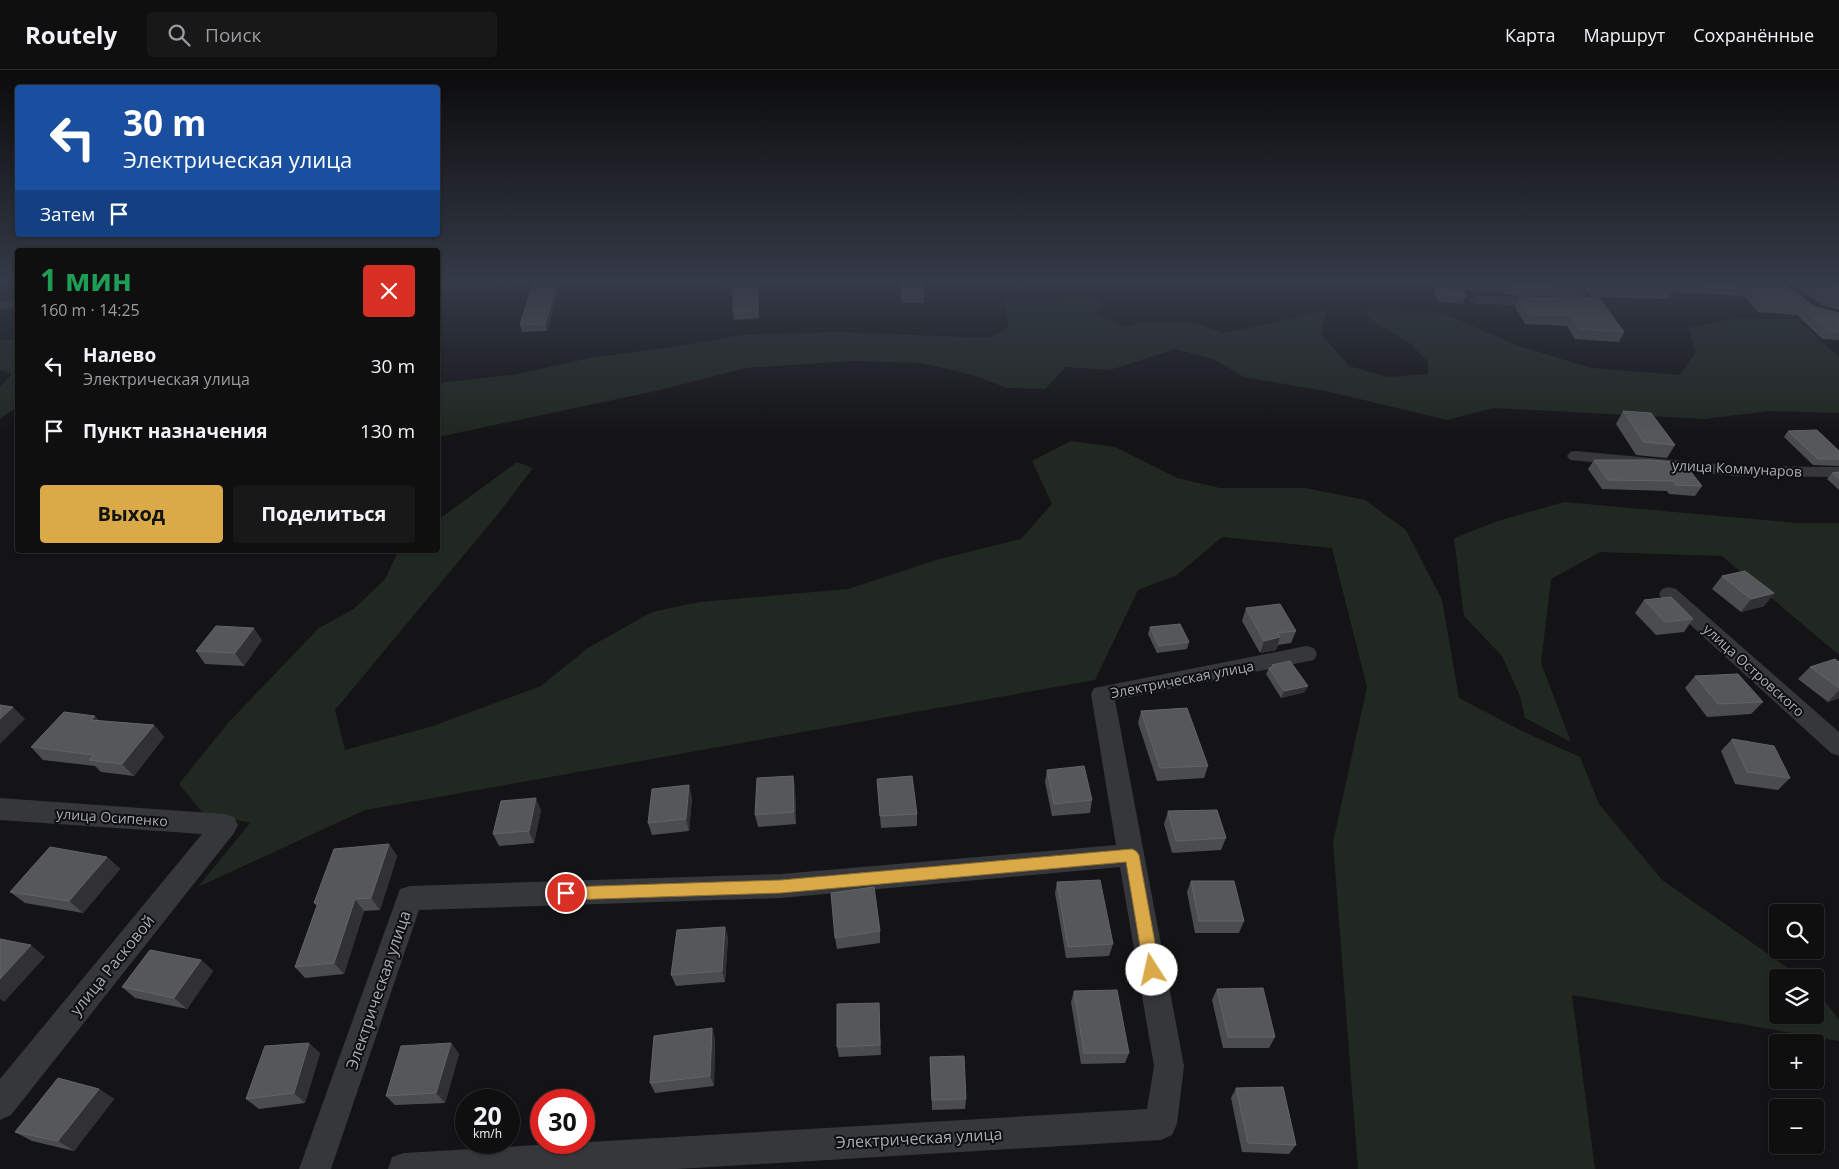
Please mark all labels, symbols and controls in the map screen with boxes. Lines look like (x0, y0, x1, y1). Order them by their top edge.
search box (147, 12, 497, 57)
text: Routely (25, 18, 117, 51)
icon: search (165, 21, 193, 49)
text: Поиск (205, 22, 261, 48)
text: Карта (1505, 23, 1555, 47)
text: Маршрут (1583, 23, 1665, 47)
text: Сохранённые (1693, 23, 1814, 47)
text: 30 m (123, 99, 206, 146)
icon: left (40, 105, 105, 170)
text: Электрическая улица (123, 144, 352, 174)
icon: arrive (105, 200, 133, 228)
text: Затем (40, 201, 95, 227)
text: 1 мин (40, 259, 132, 300)
button: close (363, 265, 415, 317)
text: 160 m · 14:25 (40, 299, 140, 321)
text: Налево (83, 342, 156, 368)
icon: left (40, 352, 68, 380)
text: 30 m (371, 353, 415, 379)
text: Электрическая улица (83, 368, 250, 390)
icon: arrive (40, 417, 68, 445)
text: Пункт назначения (83, 418, 268, 444)
text: 130 m (360, 418, 415, 444)
street label: улица Коммунаров (1671, 455, 1803, 481)
button: Выход (40, 485, 223, 543)
button: Поделиться (233, 485, 415, 543)
street label: улица Островского (1699, 619, 1809, 721)
street label: Электрическая улица (1109, 656, 1255, 702)
street label: улица Осипенко (56, 804, 168, 830)
pin (545, 872, 587, 914)
icon: arrive (552, 879, 580, 907)
map controls (1769, 904, 1824, 1154)
button: search (1769, 904, 1824, 959)
street label: Электрическая улица (340, 908, 416, 1072)
street label: улица Расковой (65, 910, 159, 1020)
position arrow (1125, 943, 1177, 995)
button: layers (1769, 969, 1824, 1024)
button: + (1769, 1034, 1824, 1089)
speed limit sign: 30 (530, 1089, 595, 1154)
text: 20 (473, 1098, 502, 1132)
button: − (1769, 1099, 1824, 1154)
street label: Электрическая улица (835, 1123, 1003, 1153)
text: km/h (473, 1125, 502, 1142)

